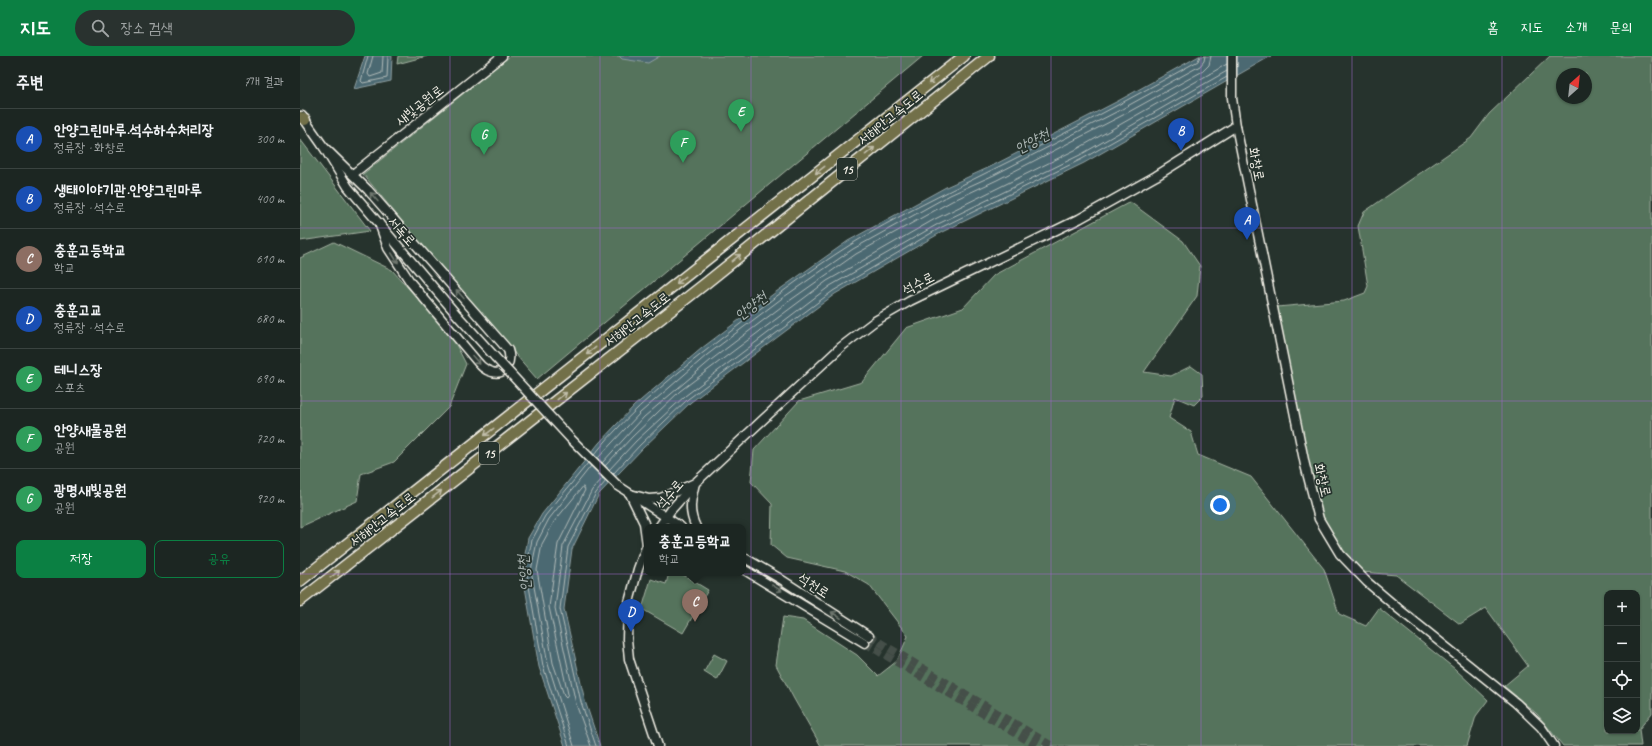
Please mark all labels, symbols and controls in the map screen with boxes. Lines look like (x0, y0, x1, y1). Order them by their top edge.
search box (75, 10, 355, 46)
text: 지도 (20, 16, 51, 40)
icon: search (89, 17, 111, 39)
text: 장소 검색 (121, 19, 173, 38)
text: 홈 (1487, 19, 1498, 36)
text: 지도 (1520, 19, 1543, 36)
text: 소개 (1565, 19, 1587, 36)
text: 문의 (1609, 19, 1632, 36)
north arrow (1556, 68, 1592, 104)
text: 주변 (16, 72, 43, 93)
text: 7개 결과 (244, 74, 284, 90)
one-way arrow (928, 76, 939, 85)
street label: 새빛공원로 (392, 81, 447, 129)
street label: 서해안고속도로 (854, 86, 926, 149)
pin: E (728, 99, 754, 132)
pin: B (1168, 118, 1194, 151)
text: 안양그린마루.석수하수처리장 (54, 121, 214, 140)
pin: G (471, 122, 497, 155)
water label: 안양천 (1012, 124, 1054, 158)
pin: F (670, 130, 696, 163)
text: A (26, 131, 32, 147)
text: 300 m (256, 131, 284, 147)
text: 정류장 · 화창로 (54, 140, 126, 156)
street label: 화창로 (1245, 146, 1268, 182)
one-way arrow (865, 147, 876, 155)
road number: 15 (837, 158, 857, 180)
one-way arrow (815, 165, 826, 174)
text: 생태이야기관.안양그린마루 (54, 181, 202, 200)
text: B (26, 191, 32, 207)
text: 400 m (256, 191, 284, 207)
one-way arrow (370, 192, 379, 202)
text: 정류장 · 석수로 (54, 200, 126, 216)
pin: A (1234, 207, 1260, 240)
street label: 서독로 (384, 213, 419, 250)
text: 충훈고등학교 (54, 241, 126, 260)
text: C (26, 251, 32, 267)
text: 610 m (256, 251, 284, 267)
one-way arrow (391, 252, 399, 263)
one-way arrow (731, 254, 742, 263)
text: 학교 (54, 260, 75, 276)
street label: 석수로 (899, 268, 937, 299)
one-way arrow (676, 276, 687, 284)
water label: 안양천 (731, 287, 773, 325)
street label: 서해안고속도로 (601, 288, 674, 350)
one-way arrow (455, 289, 464, 300)
text: 충훈고교 (54, 301, 102, 320)
text: D (25, 311, 33, 327)
text: 680 m (256, 311, 284, 327)
text: 정류장 · 석수로 (54, 320, 126, 336)
one-way arrow (585, 347, 596, 356)
one-way arrow (471, 355, 480, 365)
text: 테니스장 (54, 361, 102, 380)
text: E (26, 371, 32, 387)
text: 690 m (256, 371, 284, 387)
text: 스포츠 (54, 380, 85, 396)
one-way arrow (556, 392, 567, 400)
text: 안양새물공원 (54, 421, 126, 440)
one-way arrow (483, 428, 494, 436)
text: F (26, 431, 32, 447)
text: 720 m (256, 431, 284, 447)
text: 공원 (54, 440, 75, 456)
road number: 15 (479, 442, 499, 464)
street label: 화창로 (1310, 462, 1335, 499)
street label: 석수로 (652, 476, 687, 513)
text: 광명새빛공원 (54, 481, 126, 500)
street label: 서해안고속도로 (346, 488, 419, 550)
one-way arrow (432, 490, 443, 498)
text: G (26, 491, 32, 507)
text: 920 m (256, 491, 284, 507)
your location (1210, 495, 1230, 515)
text: 공원 (54, 500, 75, 516)
popup (644, 524, 746, 576)
text: 충훈고등학교 (659, 532, 731, 551)
button: 저장 (16, 540, 146, 578)
button: 공유 (154, 540, 284, 578)
text: 학교 (659, 551, 680, 567)
water label: 안양천 (513, 552, 536, 592)
street label: 석천로 (795, 569, 833, 602)
one-way arrow (330, 570, 341, 579)
one-way arrow (771, 585, 783, 593)
pin: C (682, 589, 708, 622)
map controls (1604, 590, 1640, 734)
button: + (1604, 590, 1640, 626)
pin: D (618, 599, 644, 632)
one-way arrow (831, 611, 842, 619)
button: − (1604, 626, 1640, 662)
button: locate (1604, 662, 1640, 698)
button: layers (1604, 698, 1640, 734)

